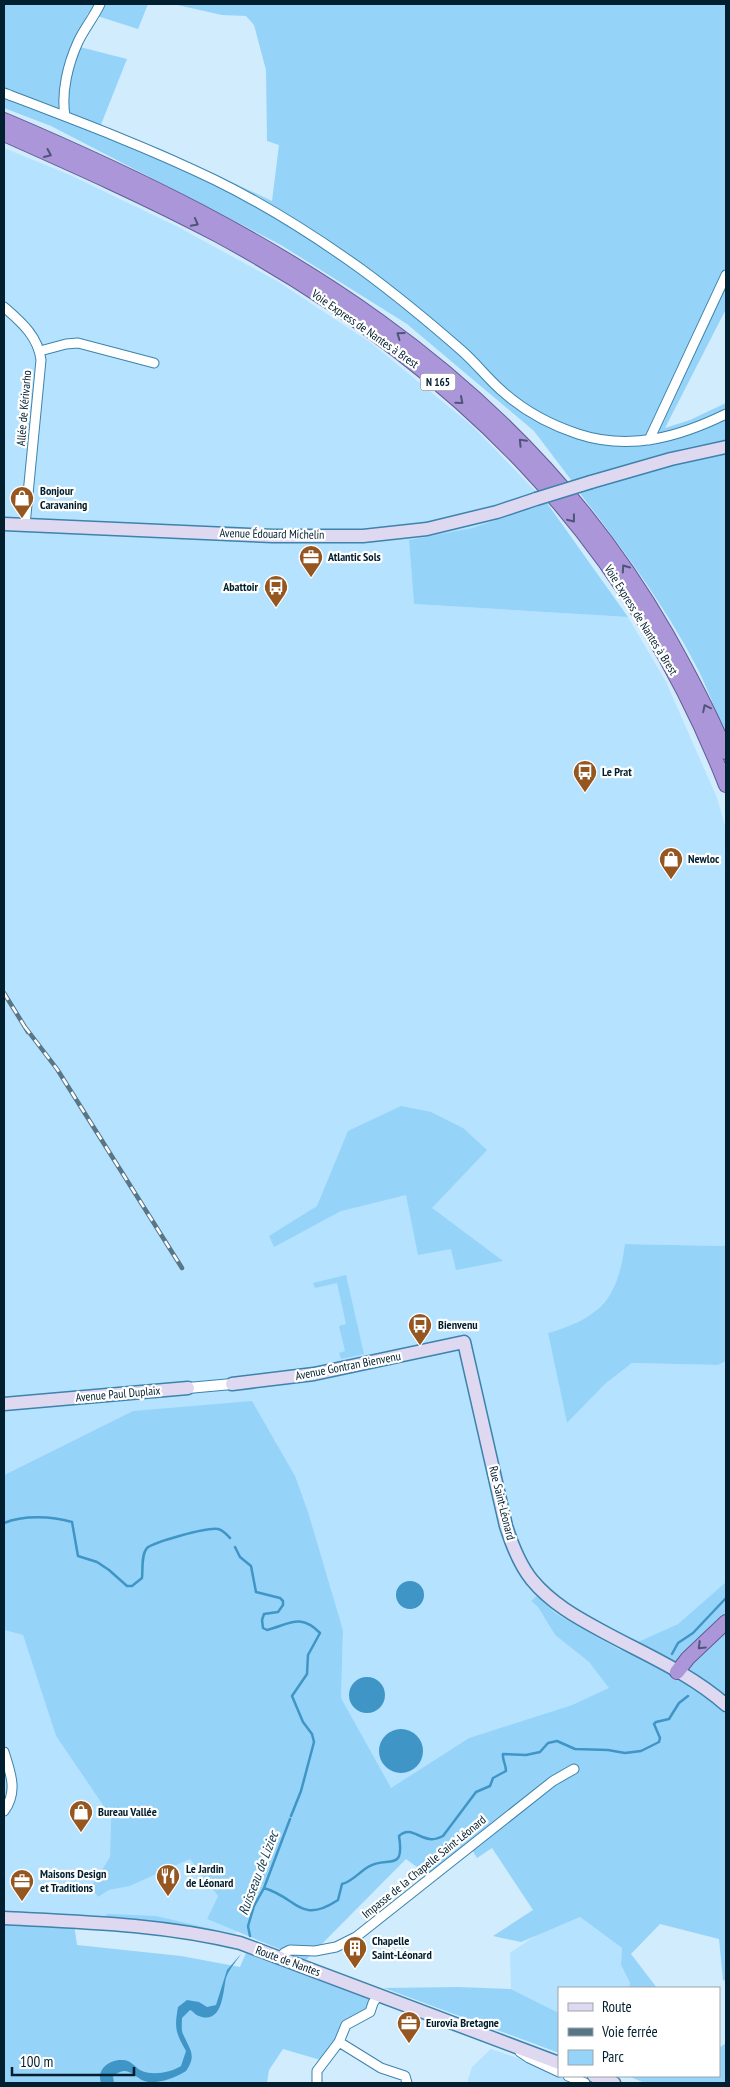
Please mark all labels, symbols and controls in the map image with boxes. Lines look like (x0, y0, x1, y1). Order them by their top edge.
one-way arrow (43, 147, 52, 158)
one-way arrow (190, 217, 199, 227)
street label: Voie Express de Nantes à Brest (308, 285, 422, 372)
one-way arrow (397, 333, 406, 341)
street label: Allée de Kérivarho (13, 370, 34, 446)
road number: N 165 (420, 374, 456, 391)
one-way arrow (455, 395, 464, 404)
one-way arrow (519, 439, 528, 448)
place label: Bonjour Caravaning (40, 483, 87, 512)
shop icon: Bonjour Caravaning (9, 485, 35, 519)
one-way arrow (567, 513, 575, 522)
street label: Avenue Édouard Michelin (219, 525, 325, 542)
office icon: Atlantic Sols (298, 544, 324, 578)
place label: Atlantic Sols (327, 549, 381, 564)
street label: Voie Express de Nantes à Brest (601, 561, 682, 678)
one-way arrow (622, 564, 631, 573)
bus stop icon: Abattoir (263, 574, 289, 608)
place label: Abattoir (222, 579, 258, 594)
one-way arrow (702, 704, 713, 713)
bus stop icon: Le Prat (572, 759, 598, 793)
place label: Le Prat (602, 764, 632, 779)
shop icon: Newloc (658, 846, 684, 880)
place label: Newloc (688, 851, 720, 866)
bus stop icon: Bienvenu (407, 1312, 433, 1346)
place label: Bienvenu (438, 1317, 478, 1332)
street label: Avenue Gontran Bienvenu (294, 1348, 402, 1383)
street label: Avenue Paul Duplaix (75, 1382, 161, 1405)
street label: Rue Saint-Léonard (486, 1464, 519, 1541)
one-way arrow (698, 1640, 707, 1649)
shop icon: Bureau Vallée (68, 1799, 94, 1833)
place label: Bureau Vallée (98, 1804, 157, 1819)
street label: Impasse de la Chapelle Saint-Léonard (359, 1812, 489, 1921)
water label: Ruisseau de Liziec (234, 1827, 283, 1917)
place label: Le Jardin de Léonard (186, 1861, 233, 1890)
restaurant icon: Le Jardin de Léonard (155, 1863, 181, 1897)
place label: Maisons Design et Traditions (40, 1866, 106, 1895)
office icon: Maisons Design et Traditions (9, 1868, 35, 1902)
place label: Chapelle Saint-Léonard (372, 1933, 432, 1962)
building icon: Chapelle Saint-Léonard (342, 1935, 368, 1969)
street label: Route de Nantes (254, 1942, 323, 1979)
legend (558, 1987, 720, 2077)
text: Route (602, 1997, 632, 2016)
office icon: Eurovia Bretagne (396, 2010, 422, 2044)
place label: Eurovia Bretagne (426, 2015, 499, 2030)
text: Voie ferrée (601, 2022, 658, 2041)
scale bar (12, 2044, 135, 2076)
text: Parc (602, 2047, 624, 2066)
text: 100 m (20, 2052, 53, 2071)

